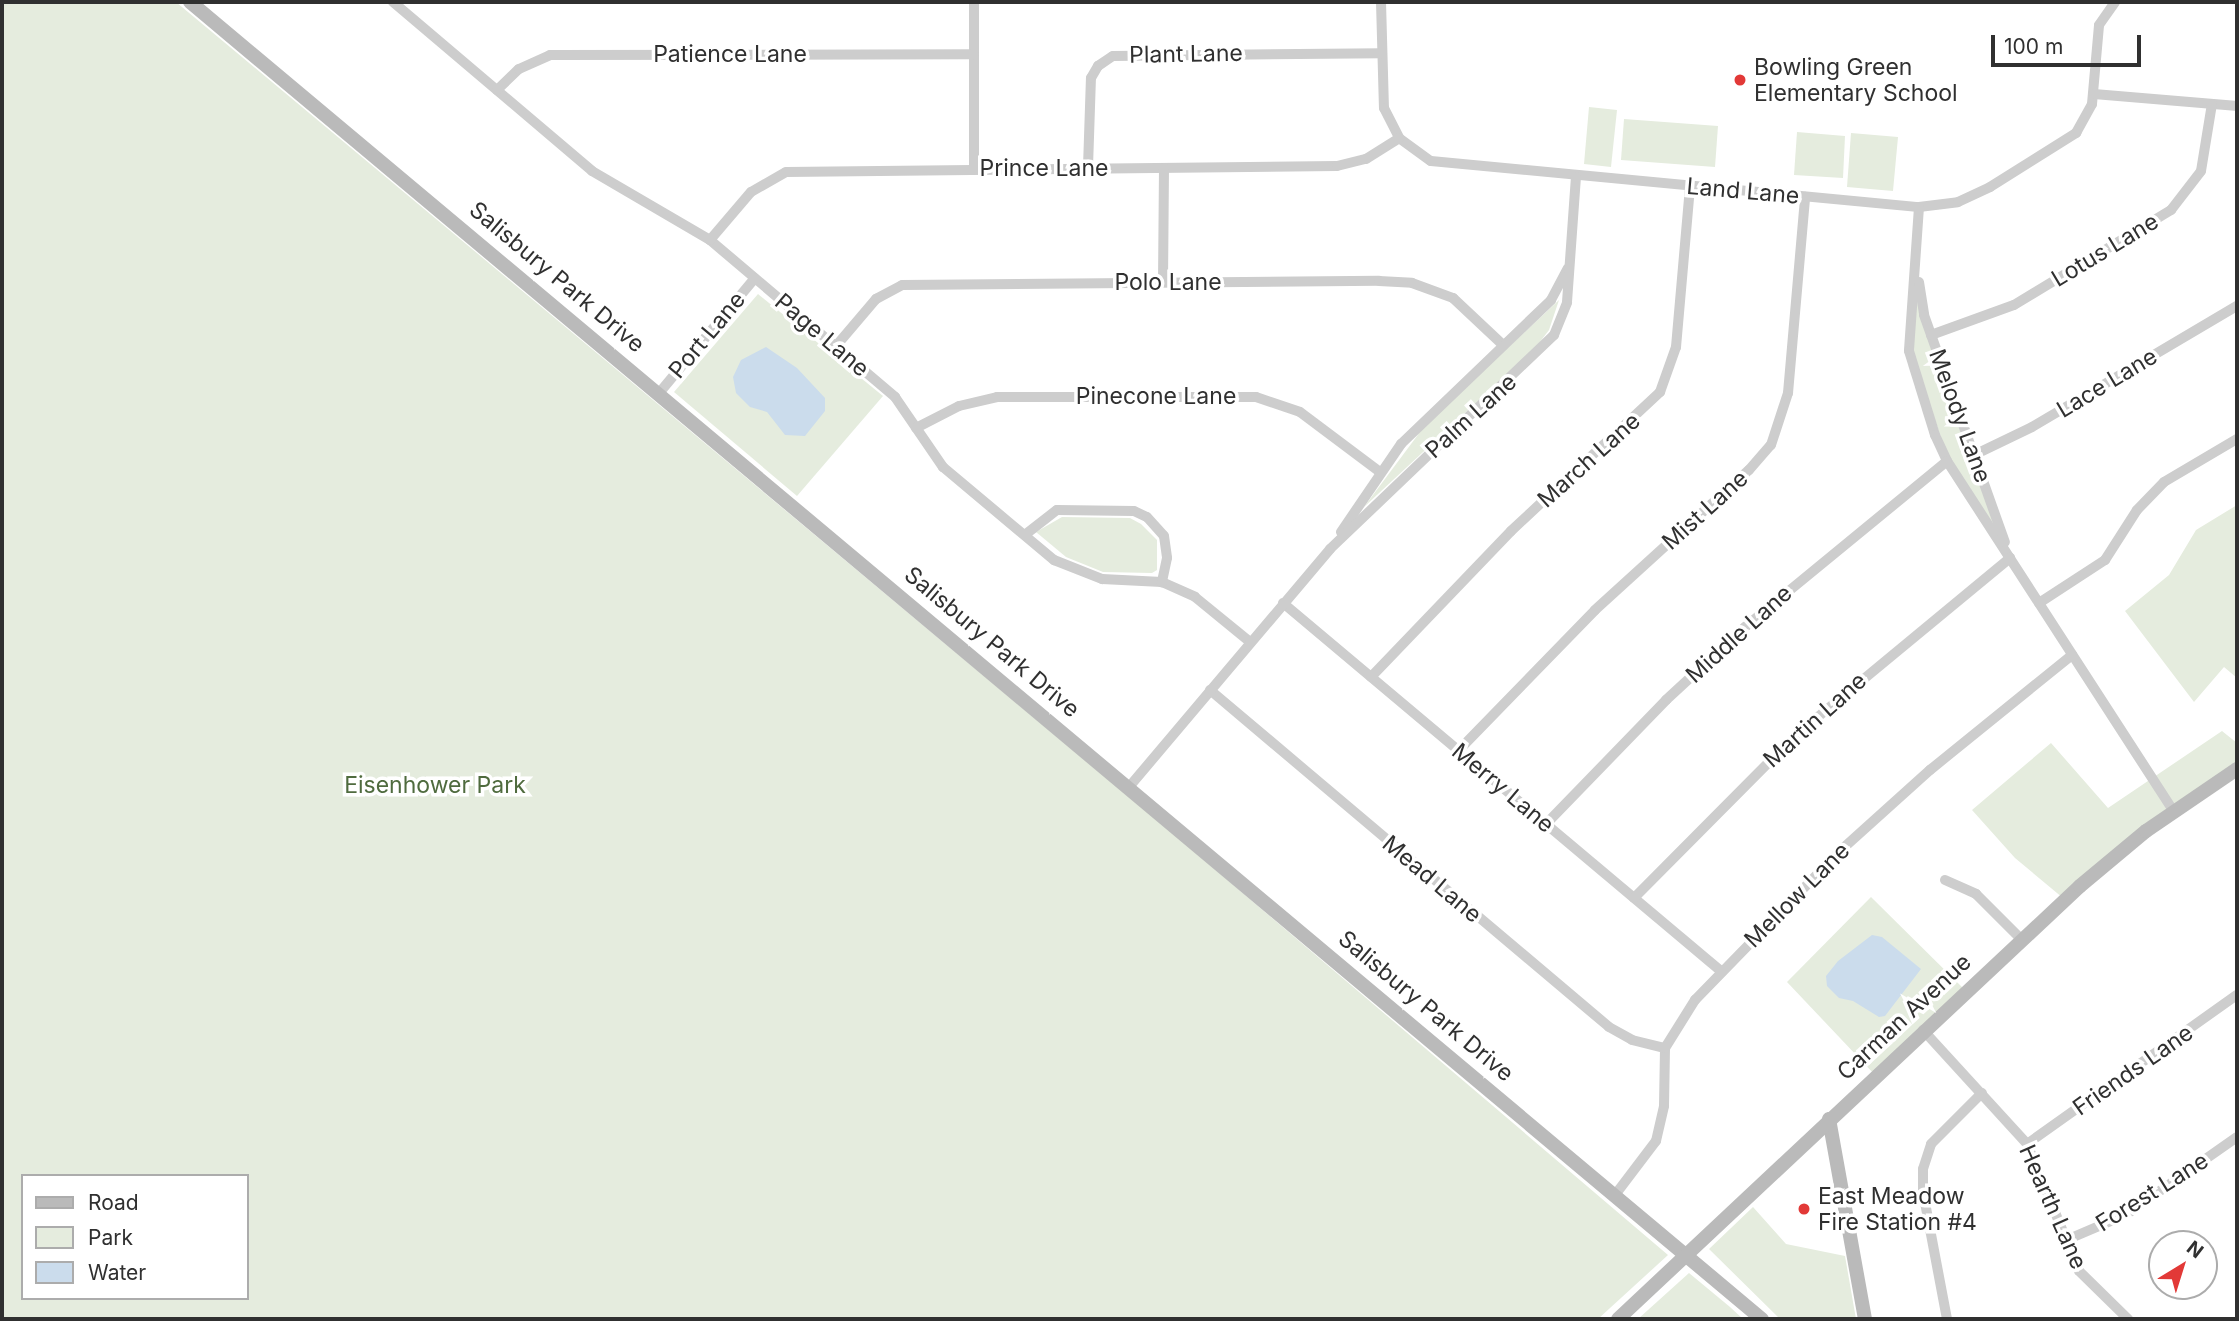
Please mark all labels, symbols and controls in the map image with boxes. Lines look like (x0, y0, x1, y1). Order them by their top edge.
scale bar (1994, 21, 2144, 65)
text: 100 m (2004, 34, 2063, 59)
street label: Plant Lane (1129, 39, 1243, 69)
street label: Patience Lane (653, 40, 807, 68)
place label: Bowling Green Elementary School (1754, 53, 1958, 107)
marker: Bowling Green Elementary School (1732, 72, 1748, 88)
street label: Prince Lane (980, 154, 1108, 182)
street label: Land Lane (1686, 172, 1800, 210)
street label: Salisbury Park Drive (464, 196, 650, 358)
street label: Lotus Lane (2047, 207, 2163, 293)
street label: Polo Lane (1114, 268, 1222, 296)
street label: Port Lane (663, 286, 751, 384)
street label: Page Lane (769, 288, 875, 382)
street label: Lace Lane (2052, 342, 2162, 424)
street label: Melody Lane (1923, 345, 1997, 487)
street label: Palm Lane (1420, 368, 1522, 464)
street label: Pinecone Lane (1076, 382, 1236, 410)
street label: March Lane (1532, 407, 1646, 513)
street label: Mist Lane (1657, 464, 1753, 556)
street label: Salisbury Park Drive (899, 561, 1085, 723)
street label: Middle Lane (1680, 579, 1798, 689)
street label: Martin Lane (1758, 667, 1872, 773)
street label: Merry Lane (1446, 737, 1560, 839)
park label: Eisenhower Park (344, 771, 526, 799)
street label: Mead Lane (1377, 830, 1487, 928)
street label: Mellow Lane (1739, 837, 1855, 953)
street label: Salisbury Park Drive (1333, 925, 1519, 1087)
street label: Carman Avenue (1831, 948, 1977, 1086)
street label: Friends Lane (2068, 1019, 2198, 1121)
street label: Hearth Lane (2013, 1141, 2093, 1273)
street label: Forest Lane (2091, 1147, 2213, 1237)
legend (21, 1174, 248, 1300)
place label: East Meadow Fire Station #4 (1818, 1182, 1977, 1236)
text: Road (88, 1190, 139, 1215)
marker: East Meadow Fire Station #4 (1796, 1201, 1812, 1217)
text: Park (88, 1225, 133, 1250)
north arrow (2148, 1230, 2218, 1300)
text: N (2182, 1236, 2208, 1263)
text: Water (88, 1260, 146, 1285)

